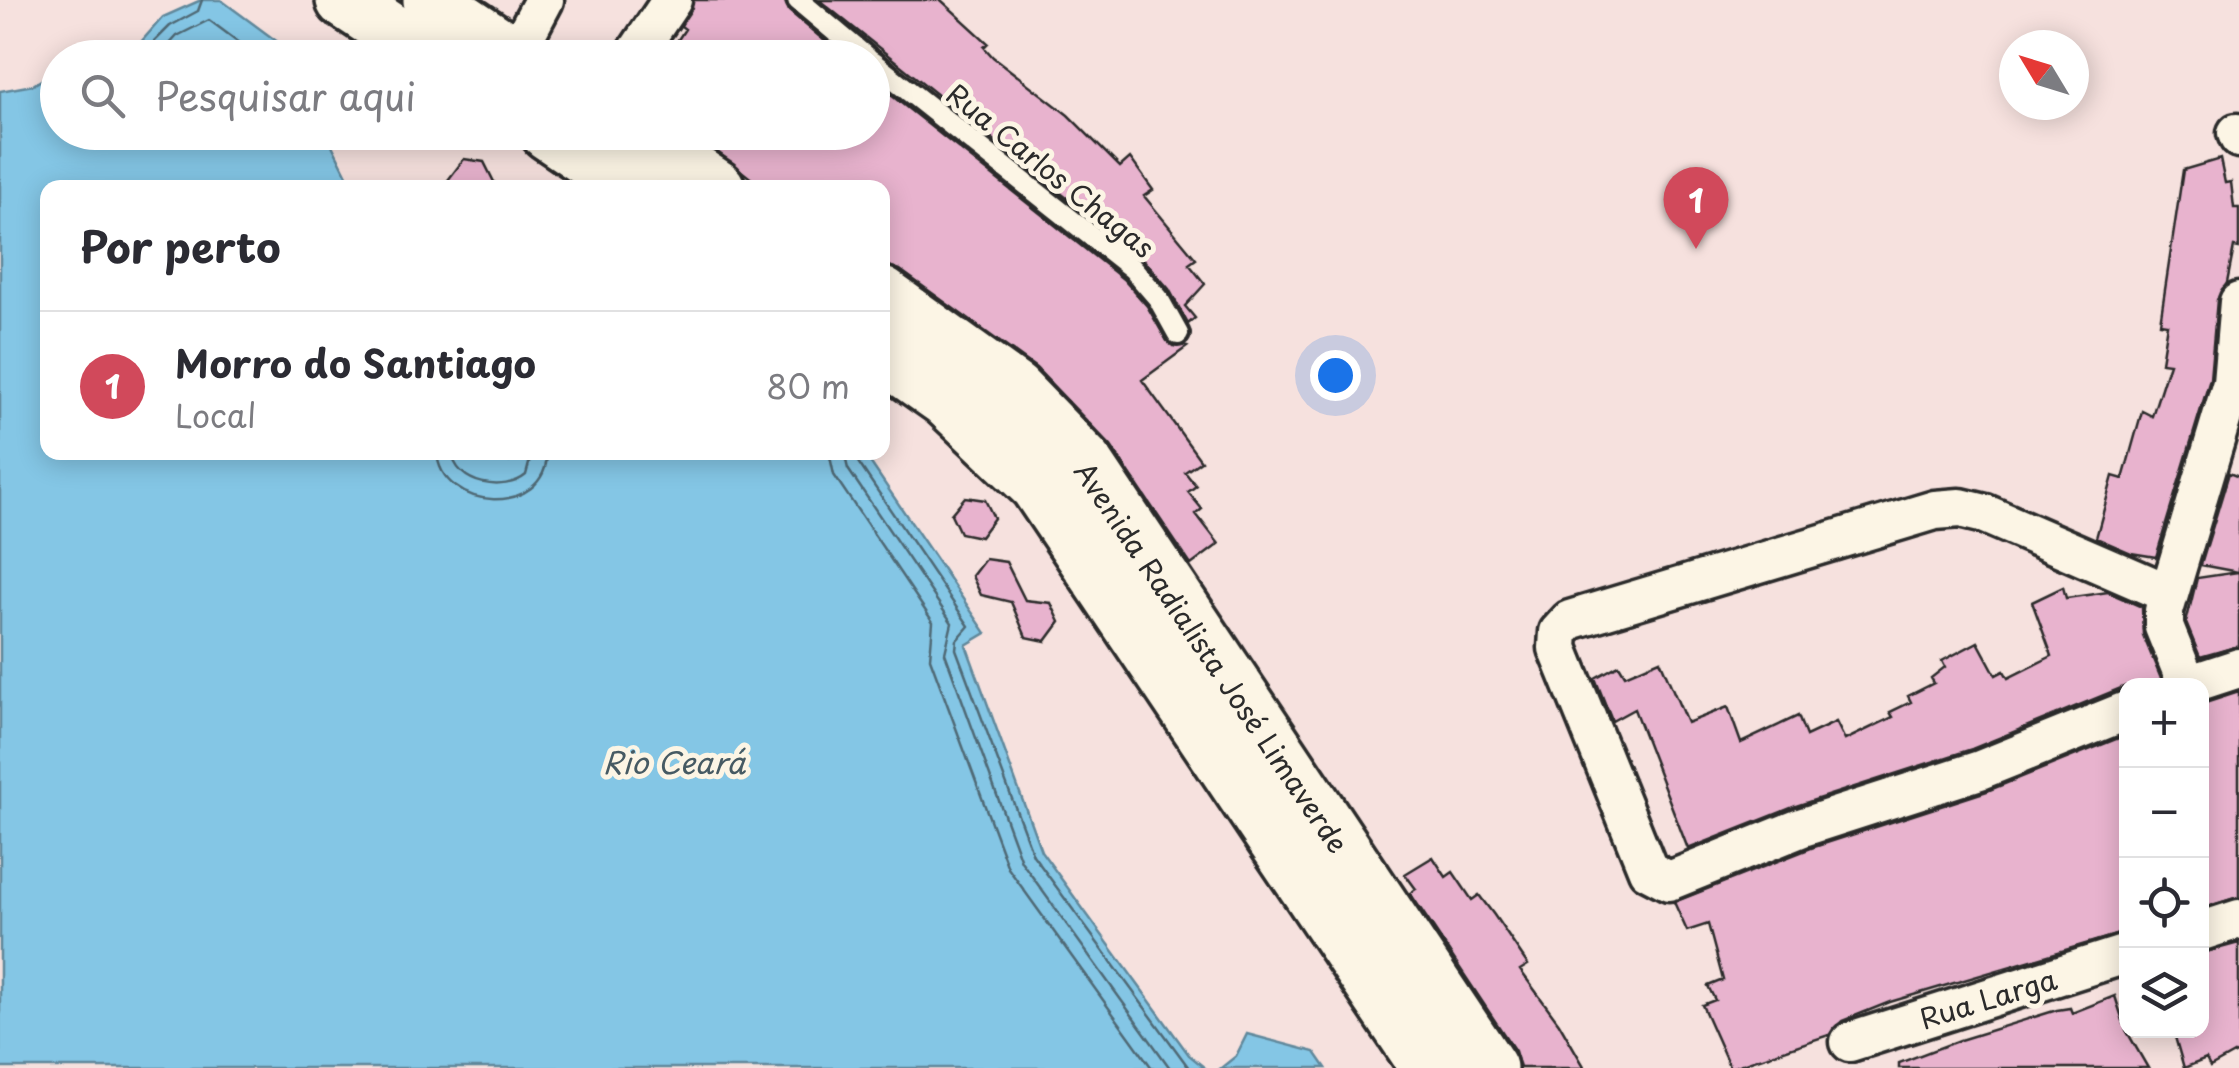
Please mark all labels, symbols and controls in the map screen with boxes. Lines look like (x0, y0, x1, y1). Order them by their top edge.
north arrow (1999, 30, 2089, 120)
search box (40, 40, 890, 150)
text: Pesquisar aqui (155, 67, 416, 124)
icon: search (75, 68, 130, 123)
street label: Rua Carlos Chagas (938, 72, 1164, 268)
pin: 1 (1664, 166, 1728, 249)
text: Por perto (80, 214, 281, 277)
text: Morro do Santiago (175, 334, 536, 391)
your location (1310, 350, 1361, 401)
text: 1 (105, 362, 120, 410)
text: 80 m (766, 362, 850, 410)
text: Local (175, 391, 256, 439)
street label: Avenida Radialista José Limaverde (1064, 452, 1360, 862)
map controls (2119, 678, 2209, 1038)
button: + (2119, 678, 2209, 768)
water label: Rio Ceará (603, 739, 747, 784)
button: − (2119, 768, 2209, 858)
button: locate (2119, 858, 2209, 948)
button: layers (2119, 948, 2209, 1038)
street label: Rua Larga (1914, 957, 2062, 1039)

